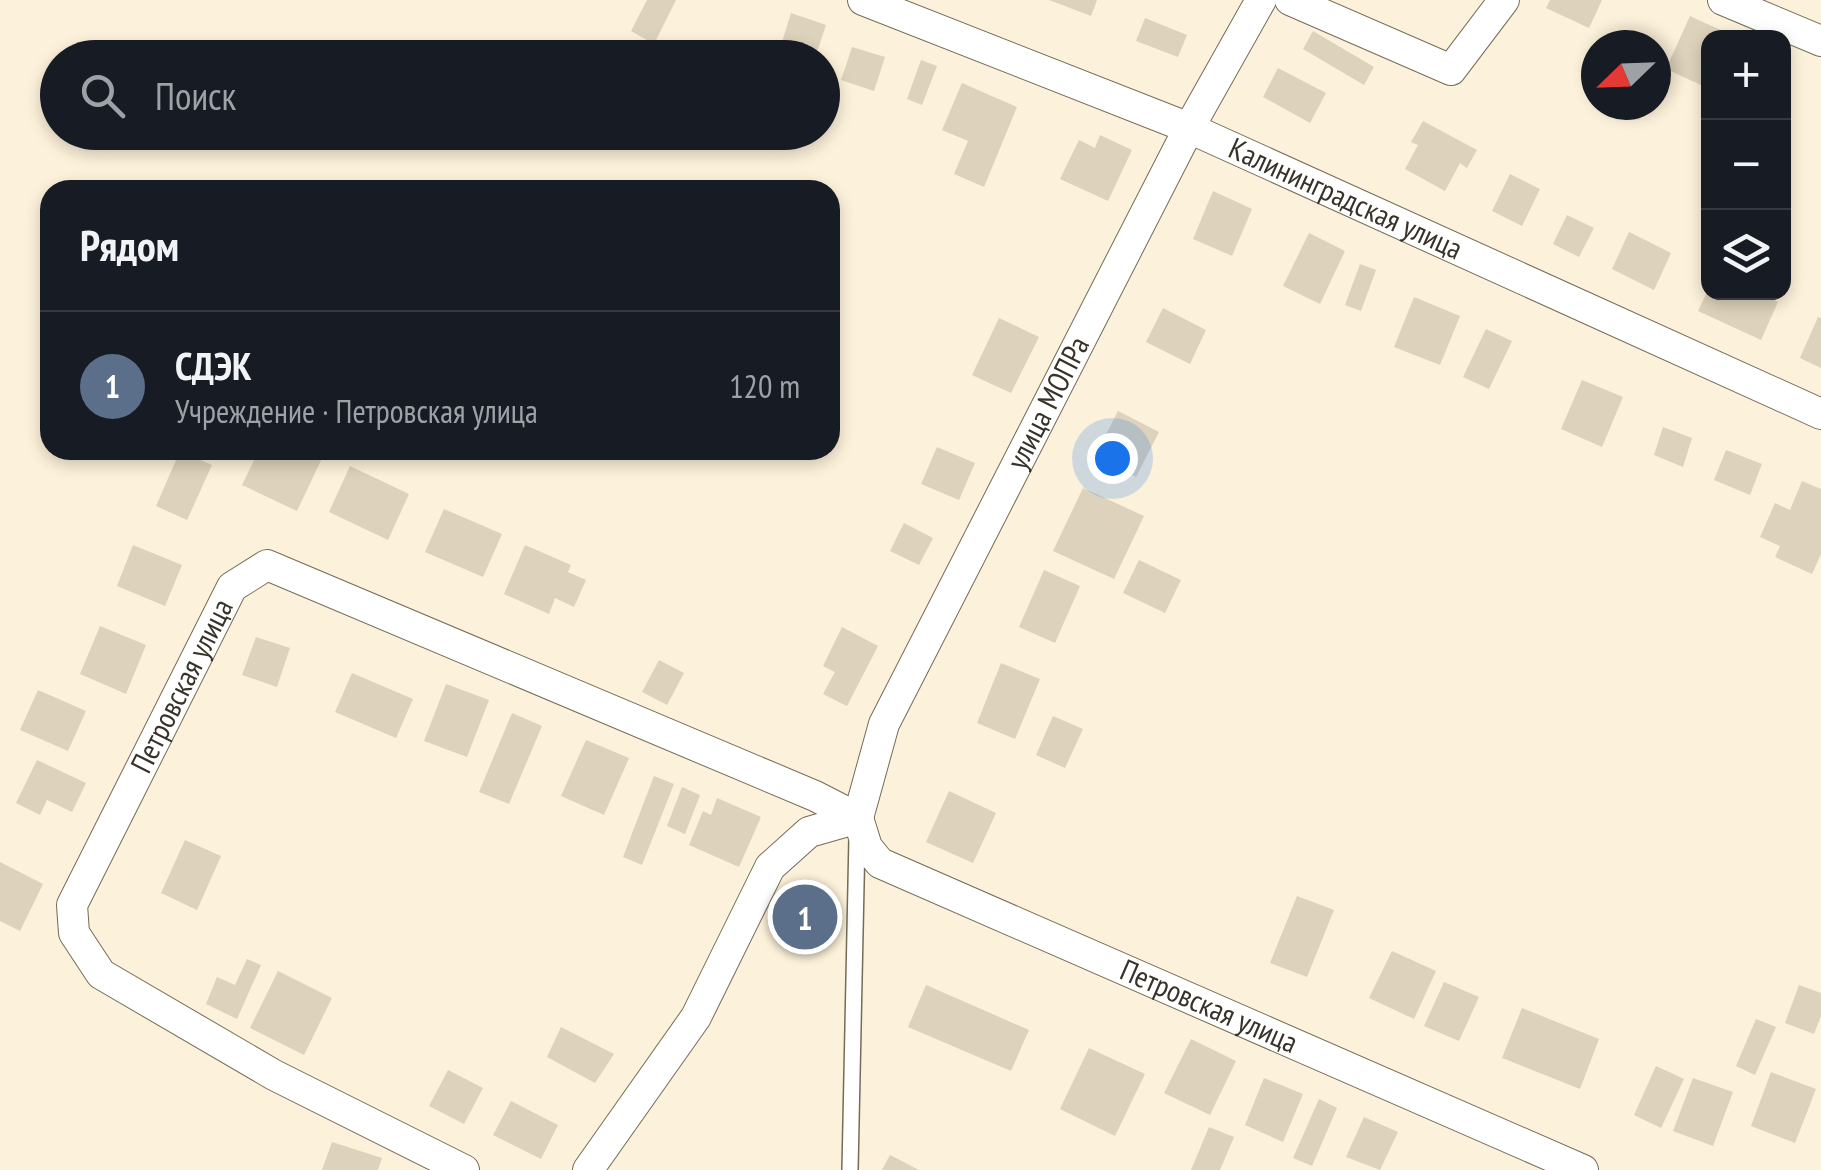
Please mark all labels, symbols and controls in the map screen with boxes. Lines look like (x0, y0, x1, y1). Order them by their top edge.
north arrow (1581, 30, 1671, 120)
map controls (1701, 30, 1791, 300)
button: + (1701, 30, 1791, 120)
search box (40, 40, 840, 150)
icon: search (75, 68, 130, 123)
text: Поиск (155, 71, 236, 120)
button: − (1701, 120, 1791, 210)
street label: Калининградская улица (1223, 128, 1469, 267)
button: layers (1701, 210, 1791, 300)
text: Рядом (80, 218, 179, 273)
street label: улица МОПРа (997, 329, 1097, 475)
text: СДЭК (175, 341, 252, 390)
text: 1 (105, 365, 120, 407)
text: 120 m (729, 365, 800, 407)
text: Учреждение · Петровская улица (175, 390, 538, 432)
your location (1087, 433, 1138, 484)
street label: Петровская улица (121, 592, 241, 779)
pin: 1 (772, 880, 838, 954)
street label: Петровская улица (1115, 949, 1304, 1061)

